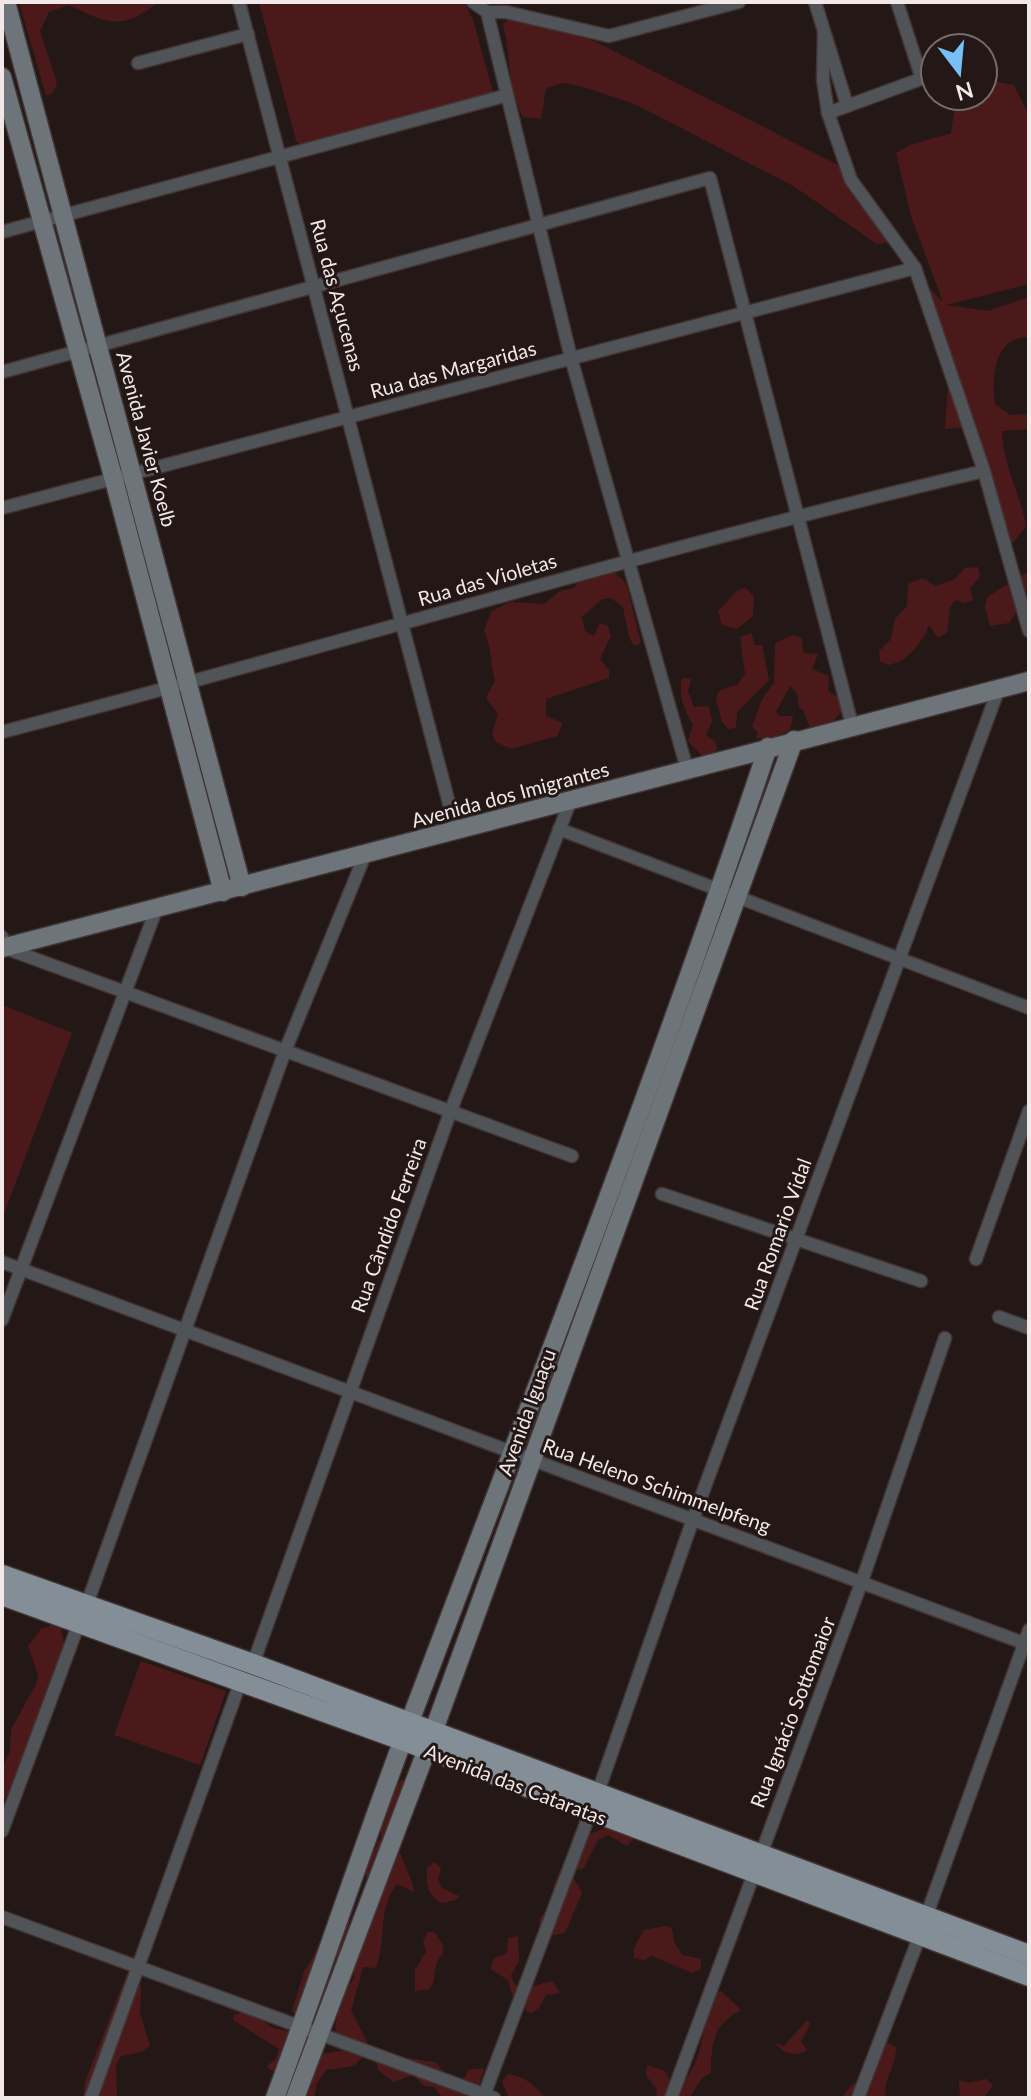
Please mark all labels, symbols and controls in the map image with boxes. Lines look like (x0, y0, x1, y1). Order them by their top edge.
north arrow (919, 32, 999, 112)
text: N (953, 76, 977, 107)
street label: Rua das Açucenas (306, 216, 370, 374)
street label: Rua das Margaridas (367, 335, 539, 403)
street label: Avenida Javier Koelb (112, 349, 182, 529)
street label: Rua das Violetas (415, 548, 559, 610)
street label: Avenida dos Imigrantes (409, 756, 611, 832)
street label: Rua Cândido Ferreira (345, 1134, 431, 1316)
street label: Rua Romario Vidal (738, 1155, 816, 1313)
street label: Avenida Iguaçu (492, 1345, 560, 1479)
street label: Rua Heleno Schimmelpfeng (540, 1432, 774, 1538)
street label: Rua Ignácio Sottomaior (744, 1612, 840, 1811)
street label: Avenida das Cataratas (421, 1738, 611, 1830)

